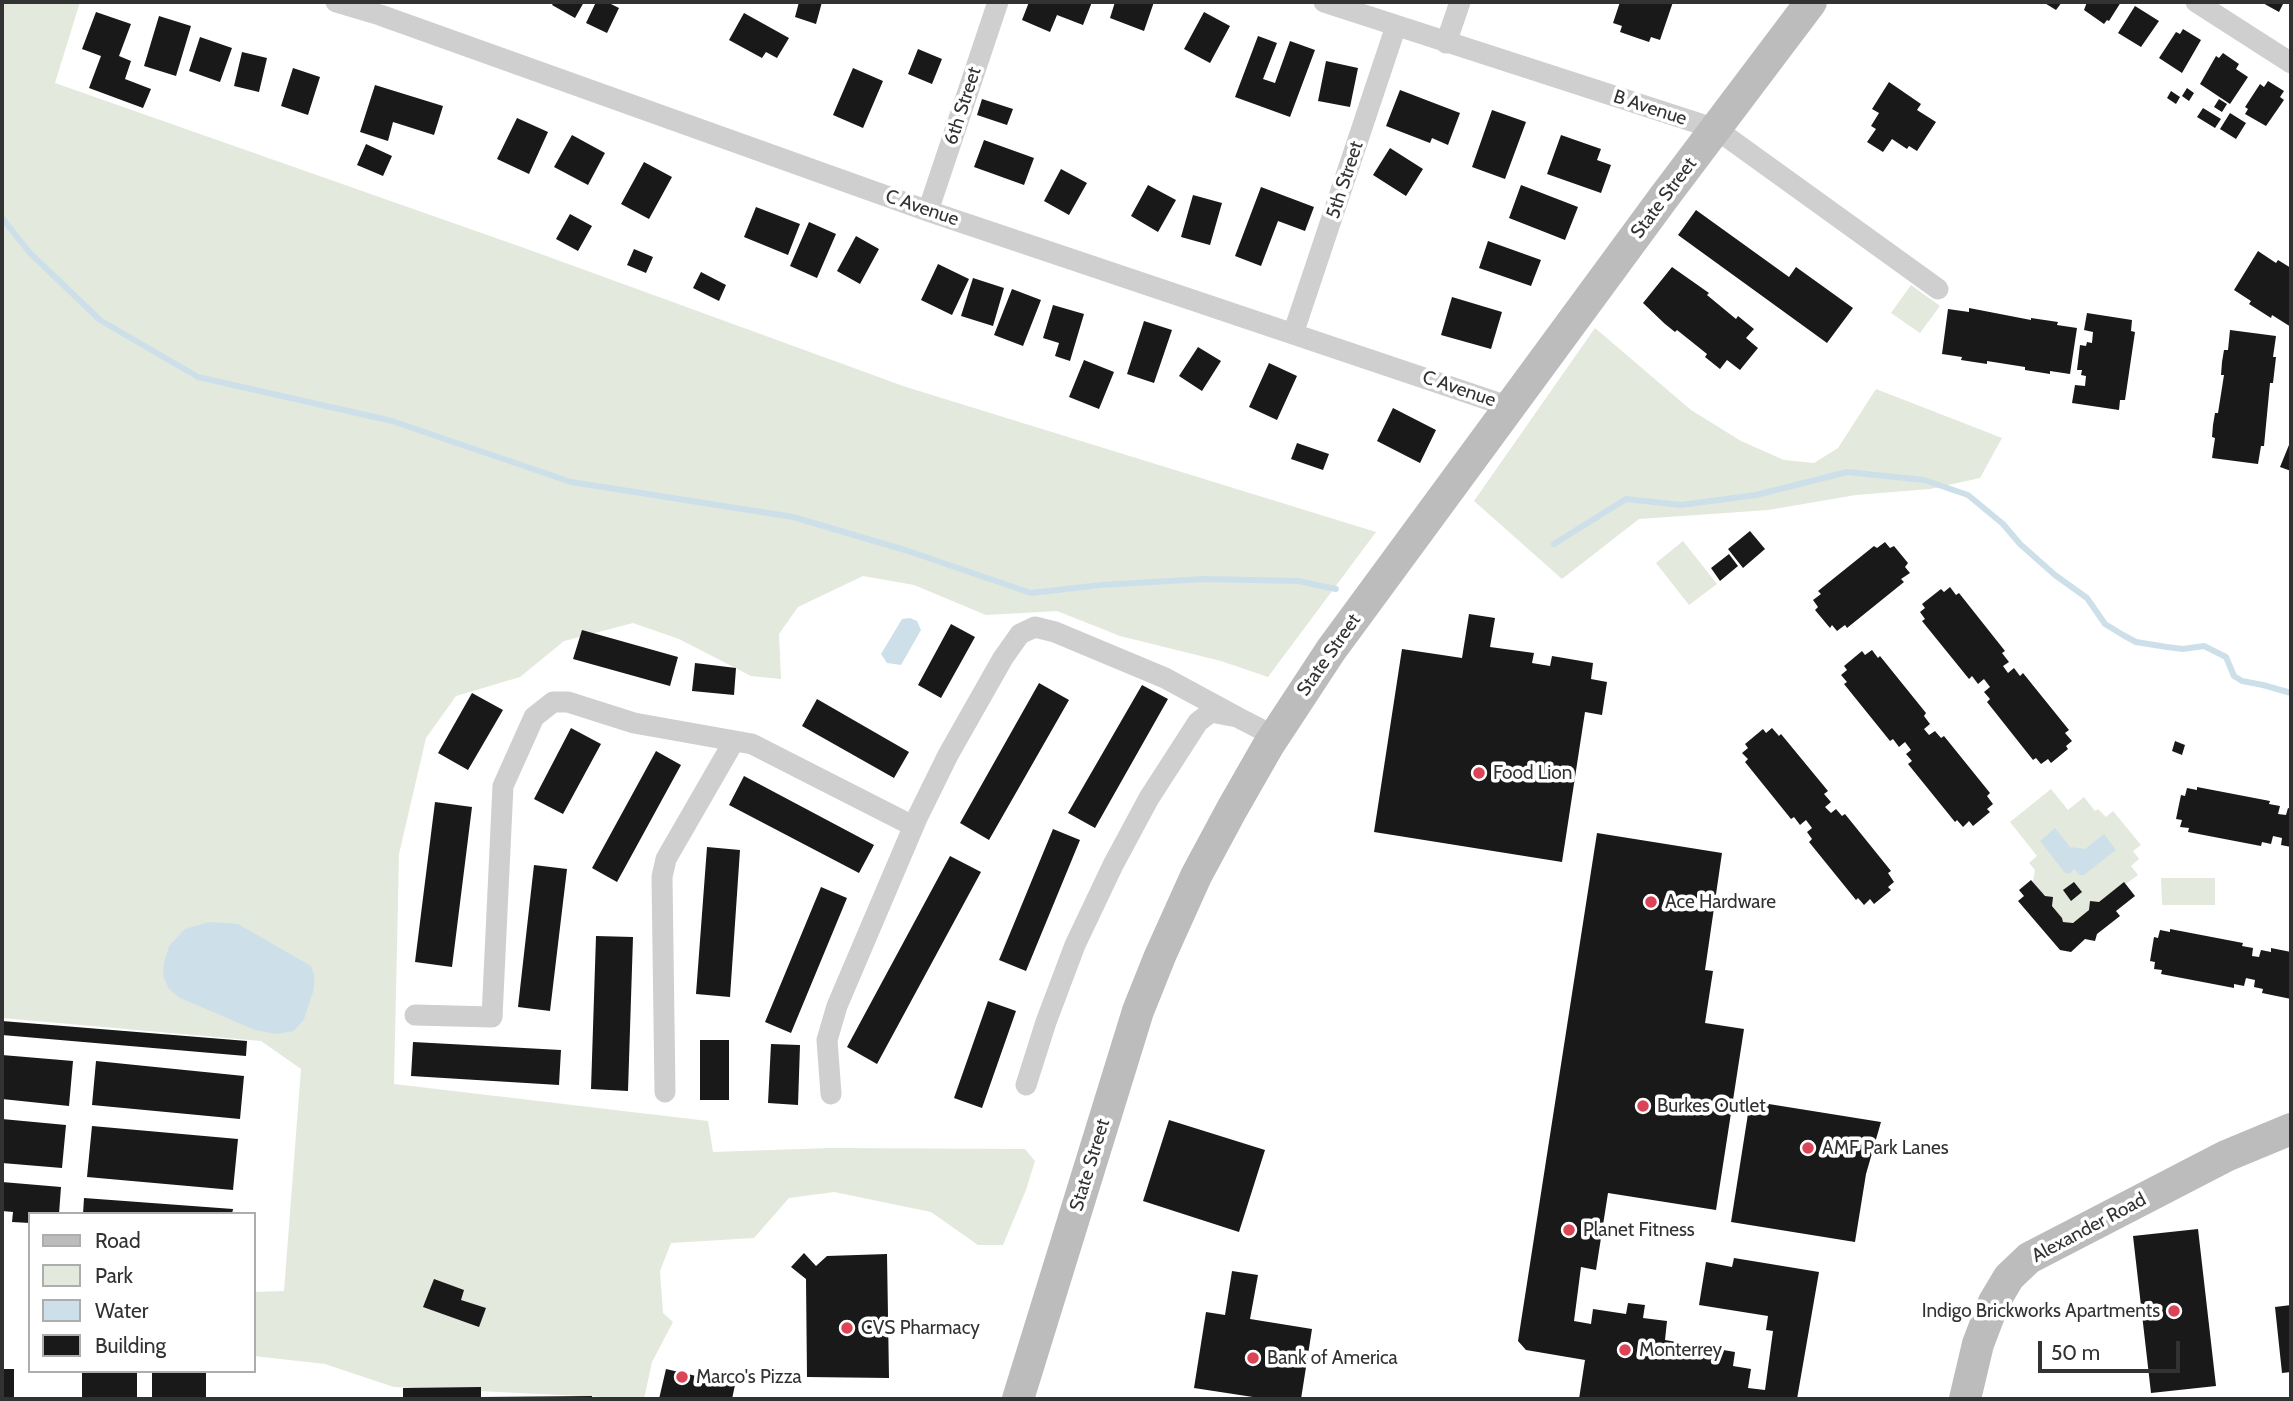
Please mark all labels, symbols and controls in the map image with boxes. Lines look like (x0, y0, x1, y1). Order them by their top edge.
street label: 6th Street (940, 64, 986, 148)
street label: B Avenue (1610, 85, 1690, 131)
street label: 5th Street (1322, 138, 1368, 222)
street label: State Street (1626, 153, 1702, 243)
street label: C Avenue (882, 185, 962, 231)
street label: C Avenue (1419, 366, 1499, 412)
street label: State Street (1292, 609, 1366, 701)
place label: Food Lion (1493, 762, 1572, 784)
marker: Food Lion (1471, 765, 1487, 781)
place label: Ace Hardware (1665, 891, 1776, 913)
marker: Ace Hardware (1643, 894, 1659, 910)
place label: Burkes Outlet (1657, 1095, 1766, 1117)
marker: Burkes Outlet (1635, 1098, 1651, 1114)
street label: State Street (1065, 1116, 1115, 1214)
place label: AMF Park Lanes (1822, 1137, 1949, 1159)
marker: AMF Park Lanes (1800, 1140, 1816, 1156)
street label: Alexander Road (2028, 1188, 2150, 1268)
legend (28, 1212, 256, 1373)
place label: Planet Fitness (1583, 1219, 1695, 1241)
marker: Planet Fitness (1561, 1222, 1577, 1238)
text: Road (95, 1228, 141, 1253)
text: Park (95, 1263, 133, 1288)
text: Water (95, 1298, 148, 1323)
place label: Indigo Brickworks Apartments (1922, 1300, 2160, 1322)
marker: Indigo Brickworks Apartments (2166, 1303, 2182, 1319)
place label: CVS Pharmacy (861, 1317, 980, 1339)
marker: CVS Pharmacy (839, 1320, 855, 1336)
scale bar (2041, 1328, 2183, 1372)
text: Building (95, 1333, 166, 1358)
place label: Monterrey (1639, 1339, 1722, 1361)
text: 50 m (2051, 1340, 2100, 1365)
marker: Monterrey (1617, 1342, 1633, 1358)
place label: Bank of America (1267, 1347, 1398, 1369)
marker: Bank of America (1245, 1350, 1261, 1366)
place label: Marco's Pizza (696, 1366, 802, 1388)
marker: Marco's Pizza (674, 1369, 690, 1385)

